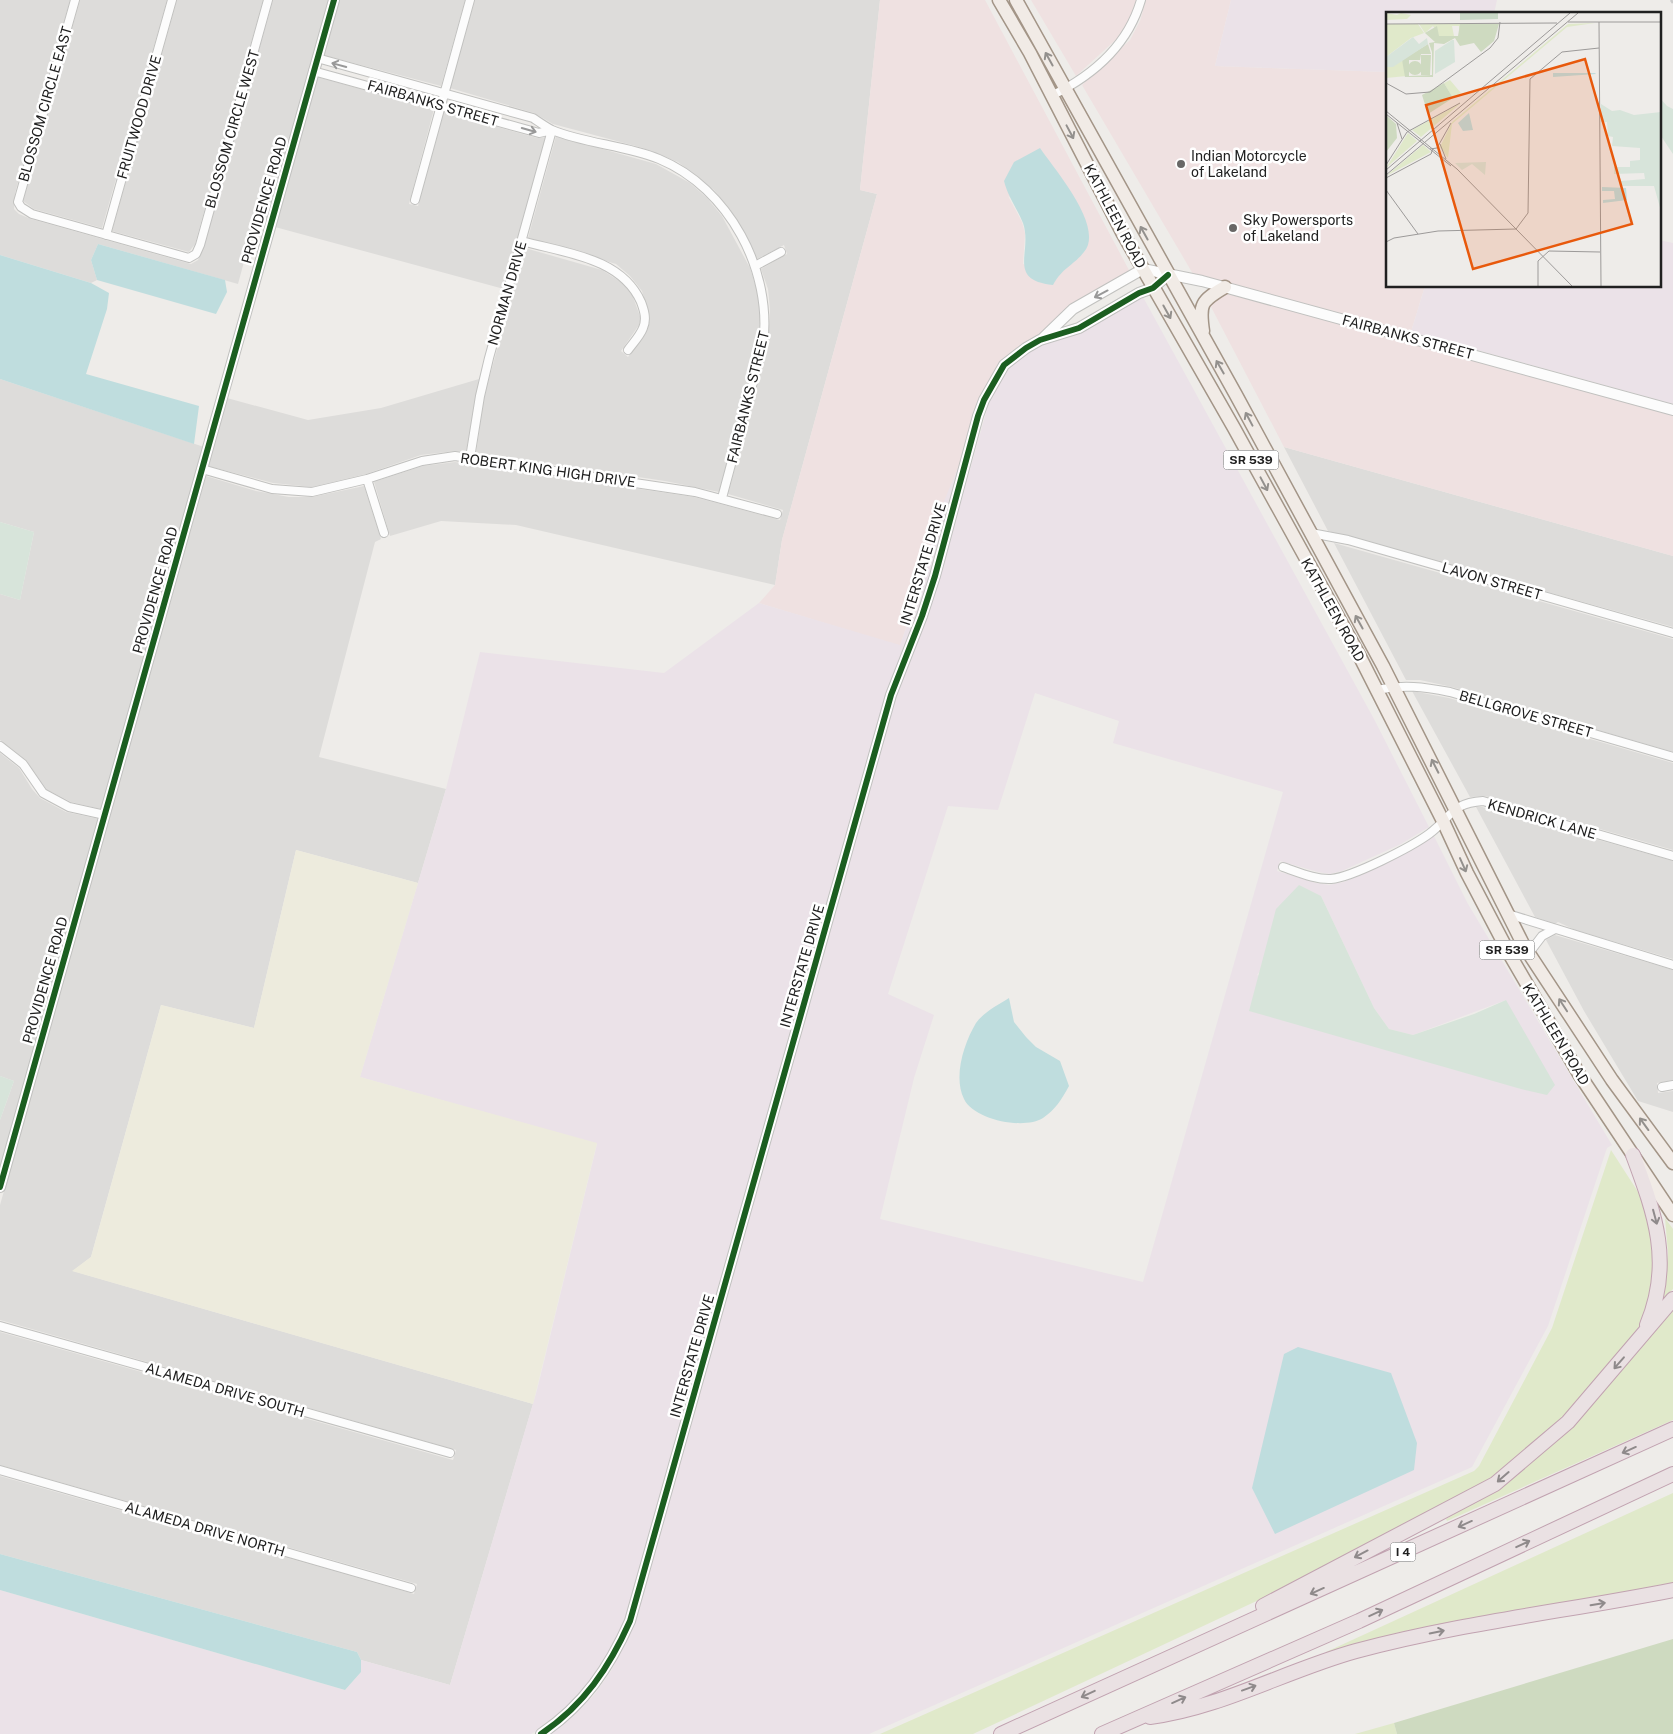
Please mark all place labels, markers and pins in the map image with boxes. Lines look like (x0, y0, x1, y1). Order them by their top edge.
place label: Indian Motorcycle of Lakeland (1191, 148, 1307, 180)
marker: Indian Motorcycle of Lakeland (1175, 158, 1187, 170)
place label: Sky Powersports of Lakeland (1243, 212, 1353, 244)
marker: Sky Powersports of Lakeland (1227, 222, 1239, 234)

